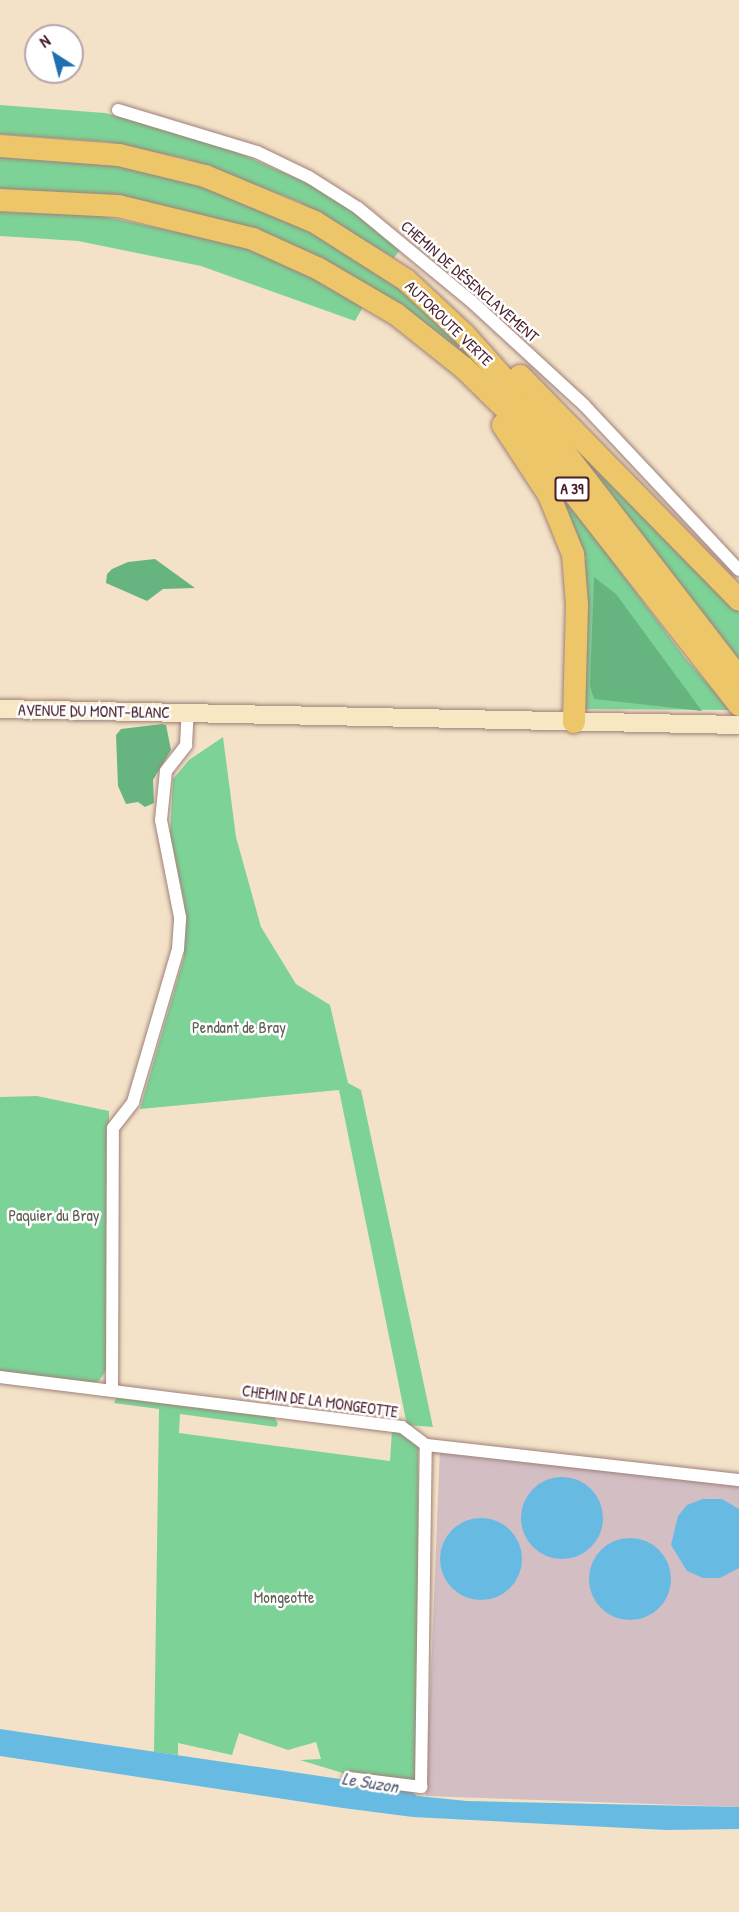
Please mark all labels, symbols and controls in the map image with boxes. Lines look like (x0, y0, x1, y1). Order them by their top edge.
north arrow (24, 24, 84, 84)
text: N (35, 30, 54, 52)
street label: CHEMIN DE DÉSENCLAVEMENT (397, 216, 543, 346)
street label: AUTOROUTE VERTE (401, 276, 497, 370)
road number: A 39 (554, 477, 590, 501)
street label: AVENUE DU MONT-BLANC (18, 700, 170, 722)
park label: Pendant de Bray (192, 1017, 286, 1037)
park label: Paquier du Bray (8, 1205, 100, 1225)
street label: CHEMIN DE LA MONGEOTTE (241, 1381, 399, 1421)
park label: Mongeotte (254, 1587, 314, 1607)
water label: Le Suzon (340, 1768, 400, 1798)

